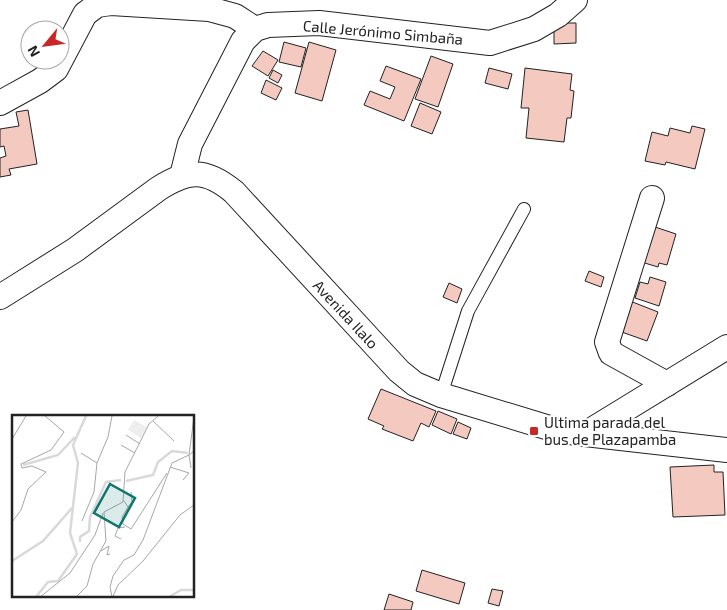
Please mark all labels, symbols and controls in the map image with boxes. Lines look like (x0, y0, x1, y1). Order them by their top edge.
street label: Calle Jerónimo Simbaña (302, 16, 464, 48)
north arrow (20, 20, 70, 70)
text: N (23, 43, 43, 60)
street label: Avenida Ilalo (310, 276, 382, 352)
place label: Ultima parada del bus de Plazapamba (544, 413, 676, 448)
inset map (12, 415, 195, 598)
marker: Ultima parada del bus de Plazapamba (528, 425, 540, 437)

